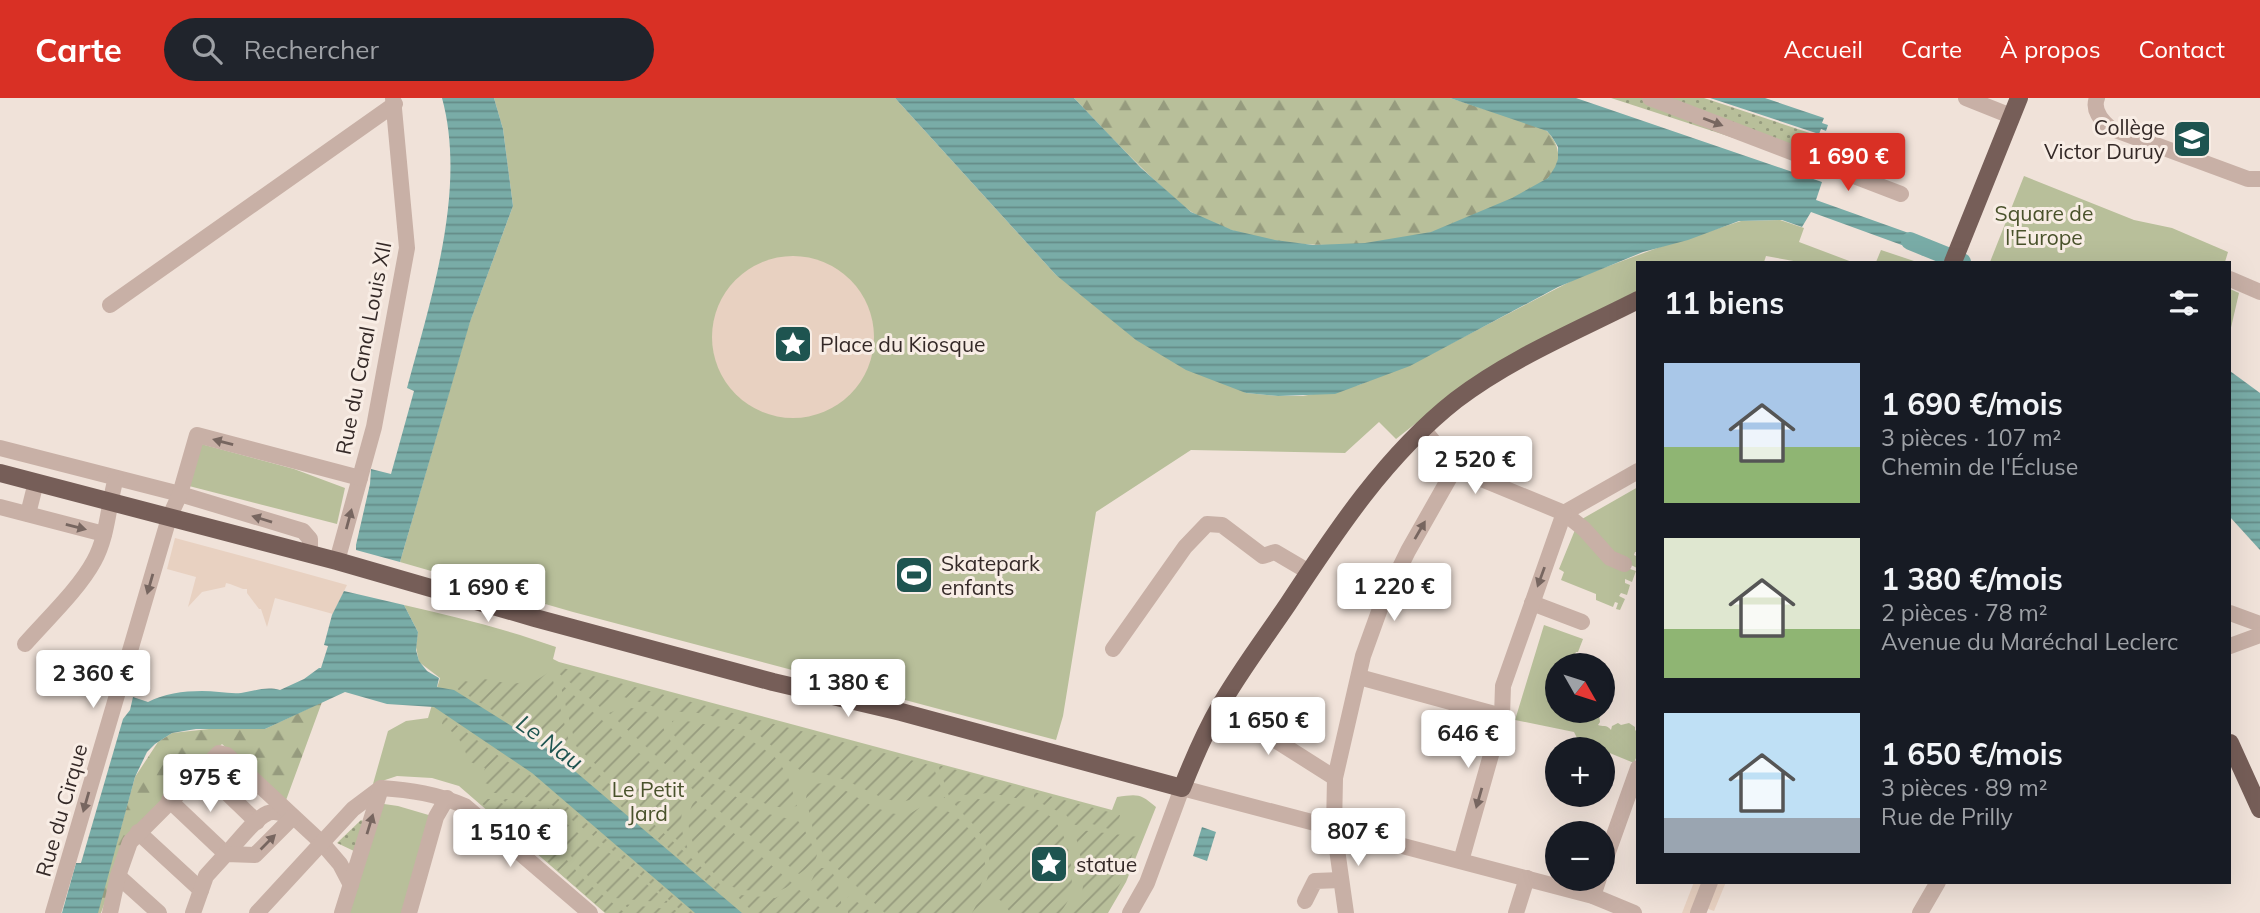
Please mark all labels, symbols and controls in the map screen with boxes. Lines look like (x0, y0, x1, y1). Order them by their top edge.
search box (164, 18, 654, 81)
text: Carte (35, 29, 122, 70)
icon: search (188, 30, 226, 68)
text: Rechercher (244, 33, 379, 66)
text: Accueil (1784, 34, 1863, 64)
text: Carte (1901, 34, 1962, 64)
text: À propos (2000, 34, 2101, 64)
text: Contact (2139, 34, 2225, 64)
place label: Collège Victor Duruy (2044, 114, 2165, 164)
one-way arrow (1703, 117, 1724, 128)
school or university icon: Collège Victor Duruy (2171, 118, 2213, 160)
pin: 1 690 € (1783, 134, 1913, 193)
text: 1 690 € (1807, 141, 1889, 170)
park label: Square de l'Europe (1995, 200, 2093, 250)
street label: Rue du Canal Louis XII (330, 239, 396, 457)
text: 11 biens (1664, 284, 1784, 322)
icon: filters (2165, 284, 2203, 322)
place icon: Place du Kiosque (772, 323, 814, 365)
place label: Place du Kiosque (820, 331, 985, 357)
text: 1 690 €/mois (1881, 385, 2063, 423)
icon: home (1720, 391, 1804, 475)
text: 3 pièces · 107 m² (1881, 423, 2061, 452)
one-way arrow (212, 436, 234, 447)
pin: 2 520 € (1410, 436, 1540, 496)
text: 2 520 € (1434, 444, 1516, 473)
text: Chemin de l'Écluse (1881, 452, 2078, 481)
one-way arrow (344, 508, 354, 529)
one-way arrow (251, 513, 272, 523)
one-way arrow (1414, 520, 1426, 539)
one-way arrow (65, 522, 87, 533)
place label: Skatepark enfants (941, 550, 1040, 600)
sports icon: Skatepark enfants (893, 554, 935, 596)
text: 1 380 €/mois (1881, 560, 2063, 598)
pin: 1 690 € (423, 564, 553, 624)
pin: 1 220 € (1329, 564, 1459, 623)
icon: home (1720, 566, 1804, 650)
one-way arrow (1535, 567, 1546, 588)
text: 1 220 € (1353, 571, 1435, 600)
text: 1 690 € (447, 572, 529, 601)
one-way arrow (144, 573, 154, 594)
text: 2 pièces · 78 m² (1881, 598, 2048, 627)
text: Avenue du Maréchal Leclerc (1881, 627, 2178, 656)
pin: 2 360 € (28, 650, 158, 710)
north arrow (1545, 653, 1615, 723)
map controls (1545, 653, 1615, 891)
text: 2 360 € (52, 658, 134, 687)
pin: 1 380 € (783, 660, 913, 719)
text: 1 380 € (807, 667, 889, 696)
pin: 1 650 € (1203, 698, 1333, 757)
text: 1 650 € (1227, 705, 1309, 734)
water label: Le Nau (511, 708, 589, 776)
pin: 646 € (1419, 710, 1517, 770)
text: 646 € (1437, 718, 1499, 747)
text: 1 650 €/mois (1881, 735, 2063, 773)
button: + (1545, 737, 1615, 807)
street label: Rue du Cirque (30, 741, 92, 879)
icon: home (1720, 741, 1804, 825)
pin: 975 € (161, 754, 259, 814)
text: 975 € (179, 762, 241, 791)
text: 3 pièces · 89 m² (1881, 773, 2048, 802)
park label: Le Petit Jard (612, 776, 684, 826)
one-way arrow (1473, 788, 1483, 809)
one-way arrow (80, 792, 90, 813)
text: Rue de Prilly (1881, 802, 2013, 831)
pin: 807 € (1309, 808, 1407, 868)
pin: 1 510 € (445, 810, 575, 869)
one-way arrow (366, 813, 376, 834)
text: 807 € (1327, 816, 1389, 845)
text: 1 510 € (469, 817, 551, 846)
button: − (1545, 821, 1615, 891)
one-way arrow (260, 833, 277, 850)
place icon: statue (1028, 843, 1070, 885)
place label: statue (1076, 851, 1137, 877)

